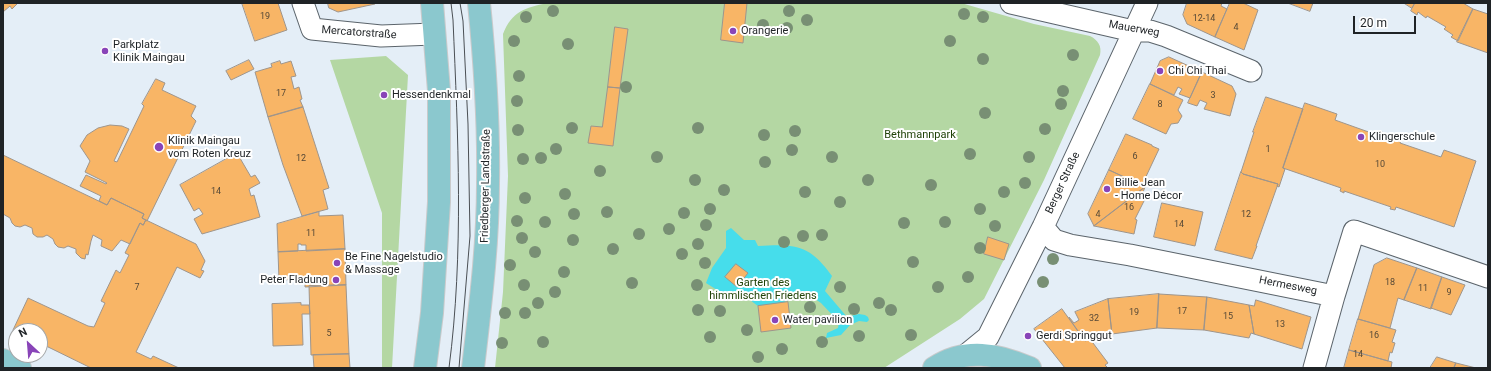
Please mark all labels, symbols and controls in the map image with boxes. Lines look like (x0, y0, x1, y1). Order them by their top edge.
scale bar (1355, 8, 1418, 34)
house number: 19 (260, 12, 270, 22)
house number: 12-14 (1193, 14, 1215, 24)
text: 20 m (1360, 16, 1387, 30)
street label: Mauerweg (1107, 18, 1161, 40)
house number: 4 (1233, 23, 1239, 33)
street label: Mercatorstraße (321, 24, 397, 42)
place label: Orangerie (741, 24, 788, 38)
marker: Orangerie (728, 26, 738, 36)
place label: Parkplatz Klinik Maingau (113, 38, 185, 64)
marker: Parkplatz Klinik Maingau (100, 46, 110, 56)
place label: Chi Chi Thai (1168, 64, 1227, 78)
marker: Chi Chi Thai (1155, 66, 1165, 76)
place label: Hessendenkmal (392, 88, 471, 102)
house number: 17 (276, 89, 286, 99)
marker: Hessendenkmal (379, 90, 389, 100)
house number: 3 (1210, 91, 1216, 101)
house number: 8 (1157, 100, 1163, 110)
park label: Bethmannpark (884, 128, 956, 142)
street label: Friedberger Landstraße (478, 129, 494, 243)
place label: Klingerschule (1369, 130, 1435, 144)
marker: Klingerschule (1356, 132, 1366, 142)
place label: Klinik Maingau vom Roten Kreuz (168, 134, 251, 160)
marker: Klinik Maingau vom Roten Kreuz (153, 141, 165, 153)
house number: 1 (1265, 145, 1271, 155)
street label: Berger Straße (1043, 150, 1083, 216)
house number: 6 (1132, 152, 1138, 162)
house number: 12 (296, 154, 306, 164)
house number: 10 (1375, 160, 1385, 170)
place label: Billie Jean - Home Décor (1115, 176, 1182, 202)
marker: Billie Jean - Home Décor (1102, 184, 1112, 194)
house number: 14 (211, 187, 221, 197)
house number: 16 (1124, 203, 1134, 213)
house number: 4 (1095, 210, 1101, 220)
house number: 12 (1241, 210, 1251, 220)
house number: 14 (1174, 220, 1184, 230)
house number: 11 (306, 229, 316, 239)
place label: Be Fine Nagelstudio & Massage (345, 250, 443, 276)
marker: Be Fine Nagelstudio & Massage (332, 258, 342, 268)
place label: Peter Fladung (260, 273, 328, 287)
street label: Hermesweg (1258, 274, 1318, 298)
marker: Peter Fladung (331, 275, 341, 285)
park label: Garten des himmlischen Friedens (709, 276, 817, 302)
house number: 18 (1385, 278, 1395, 288)
house number: 7 (134, 283, 140, 293)
house number: 11 (1418, 284, 1428, 294)
house number: 9 (1446, 288, 1452, 298)
house number: 17 (1177, 307, 1187, 317)
house number: 19 (1129, 308, 1139, 318)
house number: 15 (1223, 312, 1233, 322)
place label: Water pavilion (783, 313, 852, 327)
house number: 32 (1089, 314, 1099, 324)
marker: Water pavilion (770, 315, 780, 325)
house number: 13 (1275, 320, 1285, 330)
north arrow (8, 323, 48, 363)
text: N (17, 325, 29, 340)
house number: 5 (326, 329, 332, 339)
place label: Gerdi Springgut (1036, 329, 1112, 343)
marker: Gerdi Springgut (1023, 331, 1033, 341)
house number: 16 (1369, 331, 1379, 341)
house number: 14 (1353, 350, 1363, 360)

